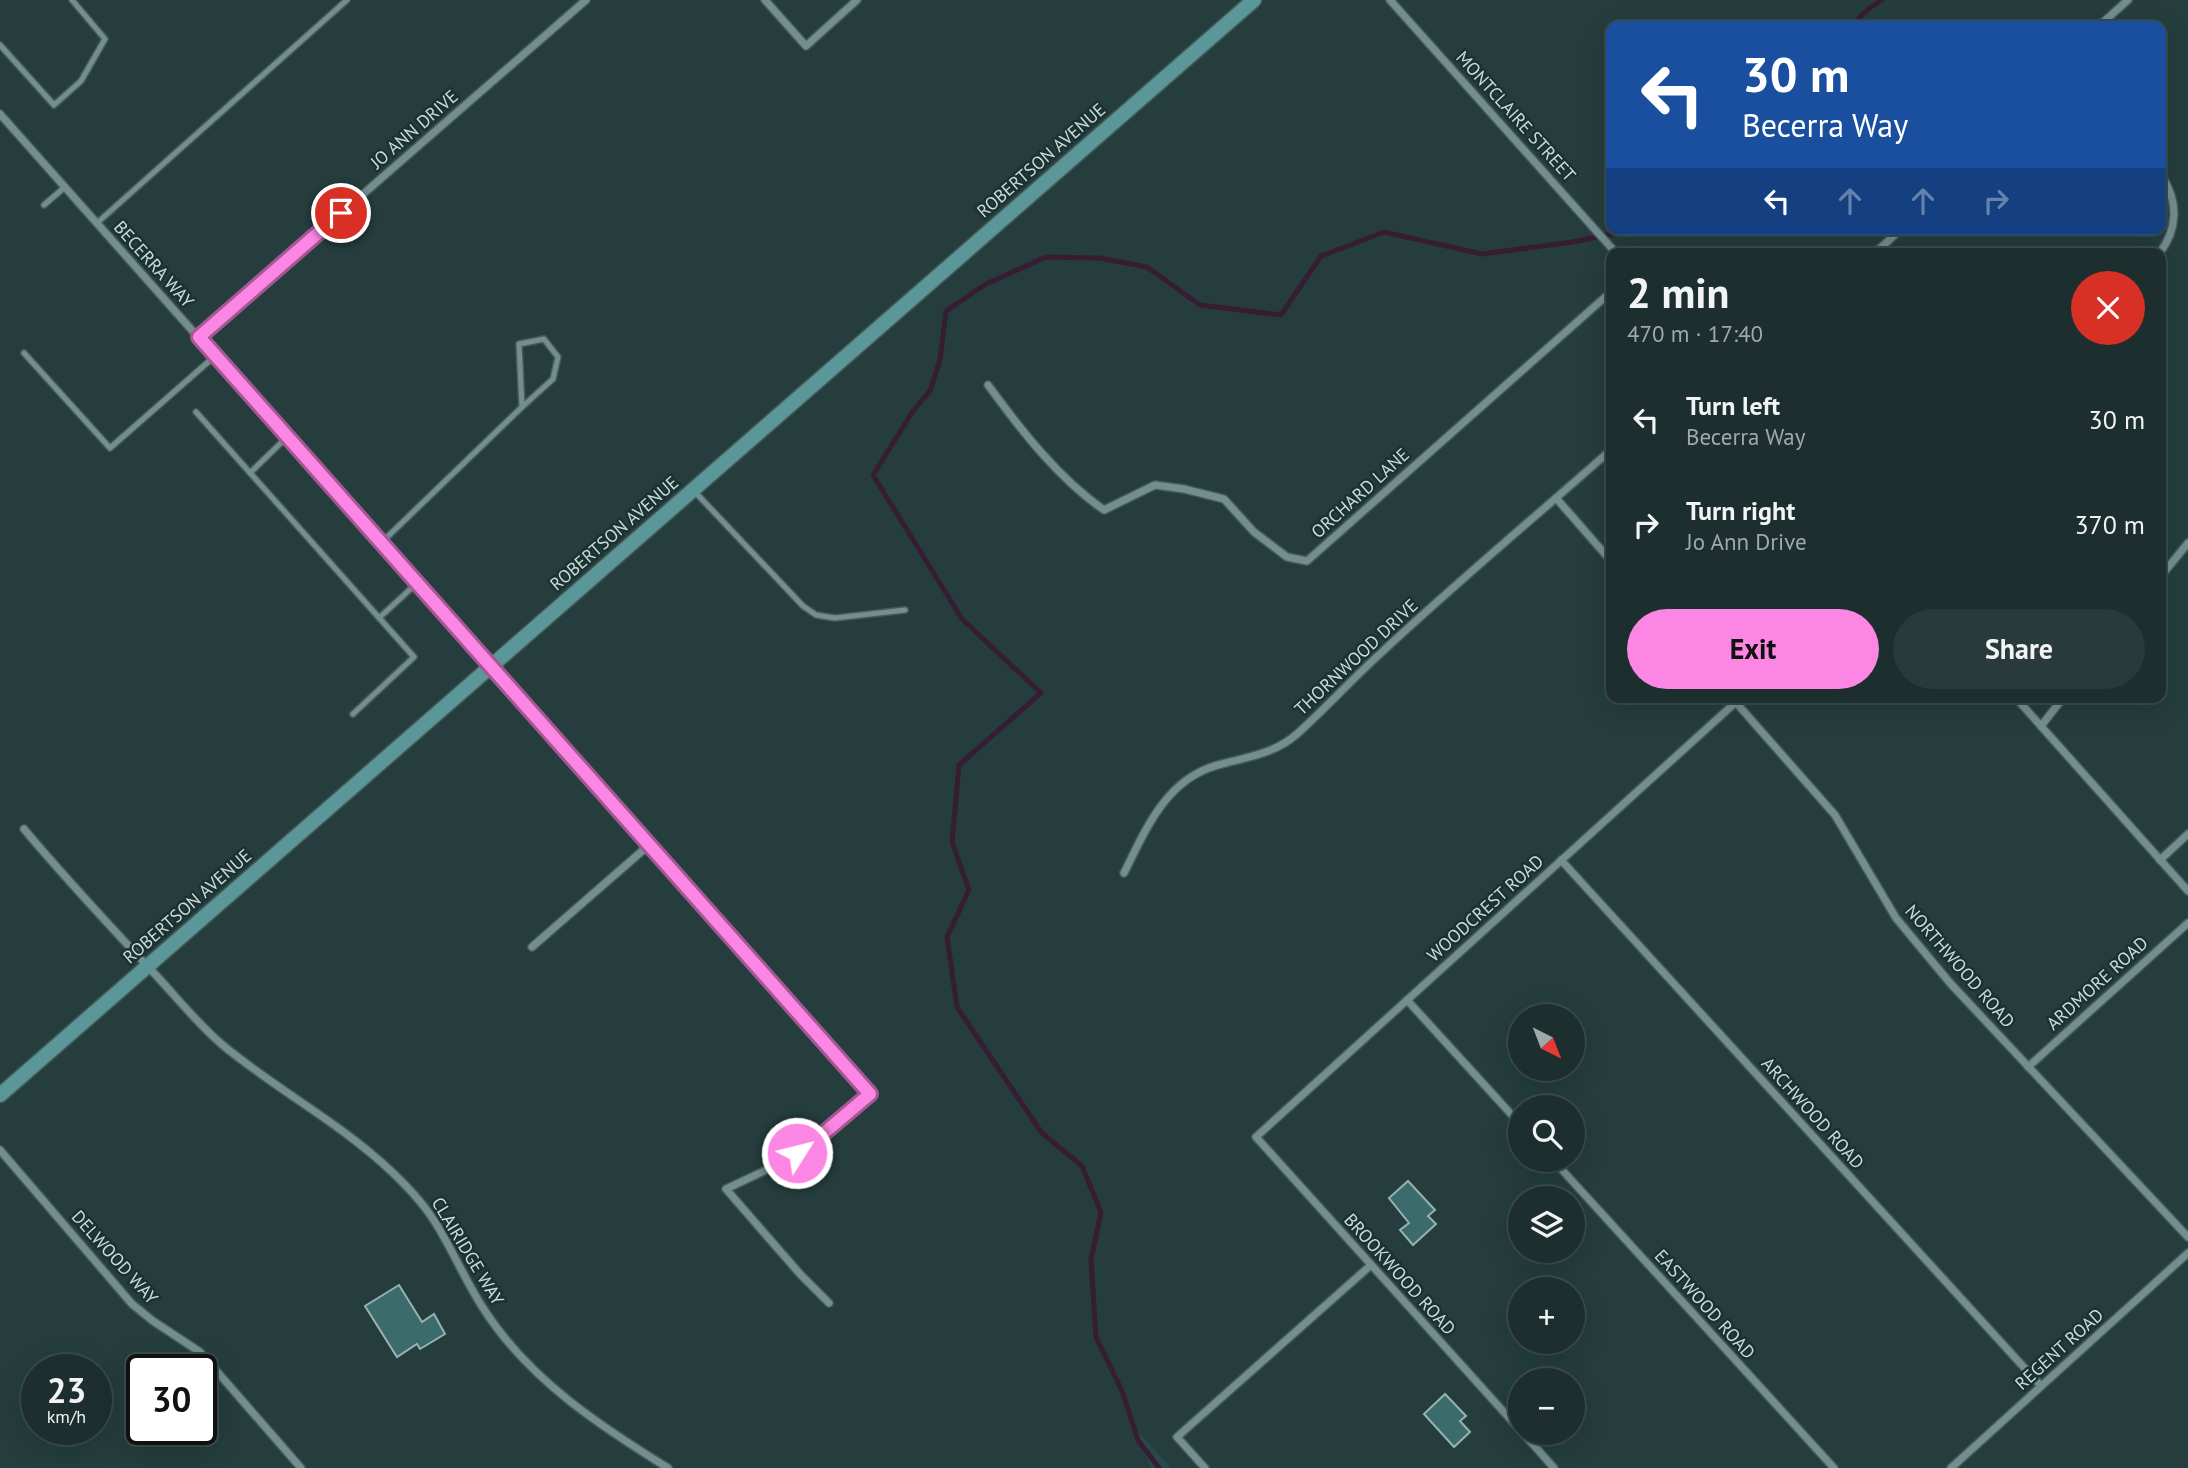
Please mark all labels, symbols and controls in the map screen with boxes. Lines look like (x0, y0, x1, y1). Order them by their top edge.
text: 30 m (1742, 42, 1849, 106)
street label: MONTCLAIRE STREET (1451, 46, 1581, 186)
icon: left (1627, 49, 1718, 140)
street label: JO ANN DRIVE (365, 85, 463, 174)
street label: ROBERTSON AVENUE (972, 98, 1110, 222)
text: Becerra Way (1742, 104, 1908, 146)
icon: left (1758, 182, 1796, 220)
icon: ahead (1831, 182, 1869, 220)
icon: ahead (1904, 182, 1942, 220)
icon: right (1977, 182, 2015, 220)
pin (311, 183, 371, 243)
icon: arrive (322, 194, 360, 232)
street label: BECERRA WAY (109, 216, 199, 312)
text: 2 min (1627, 265, 1729, 320)
button: close (2071, 271, 2145, 345)
text: 470 m · 17:40 (1627, 319, 1763, 348)
text: Turn left (1686, 389, 1780, 422)
icon: left (1627, 401, 1665, 439)
text: 30 m (2089, 403, 2145, 436)
text: Becerra Way (1686, 422, 1805, 451)
street label: ORCHARD LANE (1306, 443, 1414, 543)
street label: ROBERTSON AVENUE (545, 471, 683, 595)
text: Turn right (1686, 494, 1795, 527)
icon: right (1627, 506, 1665, 544)
text: 370 m (2074, 508, 2145, 541)
text: Jo Ann Drive (1686, 527, 1807, 556)
street label: THORNWOOD DRIVE (1289, 594, 1423, 720)
button: Exit (1627, 609, 1879, 689)
button: Share (1893, 609, 2145, 689)
street label: ROBERTSON AVENUE (118, 844, 256, 968)
street label: WOODCREST ROAD (1422, 850, 1548, 966)
street label: NORTHWOOD ROAD (1900, 900, 2020, 1032)
street label: ARDMORE ROAD (2041, 931, 2153, 1035)
north arrow (1508, 1004, 1586, 1082)
map controls (1508, 1004, 1585, 1445)
street label: ARCHWOOD ROAD (1757, 1052, 1869, 1174)
button: search (1508, 1095, 1585, 1172)
position arrow (760, 1116, 834, 1190)
button: layers (1508, 1186, 1585, 1263)
street label: CLAIRIDGE WAY (427, 1193, 509, 1309)
street label: DELWOOD WAY (67, 1205, 163, 1309)
street label: BROOKWOOD ROAD (1339, 1208, 1461, 1340)
street label: EASTWOOD ROAD (1650, 1244, 1760, 1364)
button: + (1508, 1277, 1585, 1354)
street label: REGENT ROAD (2010, 1303, 2108, 1395)
speed limit sign: 30 (126, 1354, 217, 1445)
text: 23 (47, 1367, 86, 1413)
button: − (1508, 1368, 1585, 1445)
text: km/h (47, 1405, 86, 1428)

